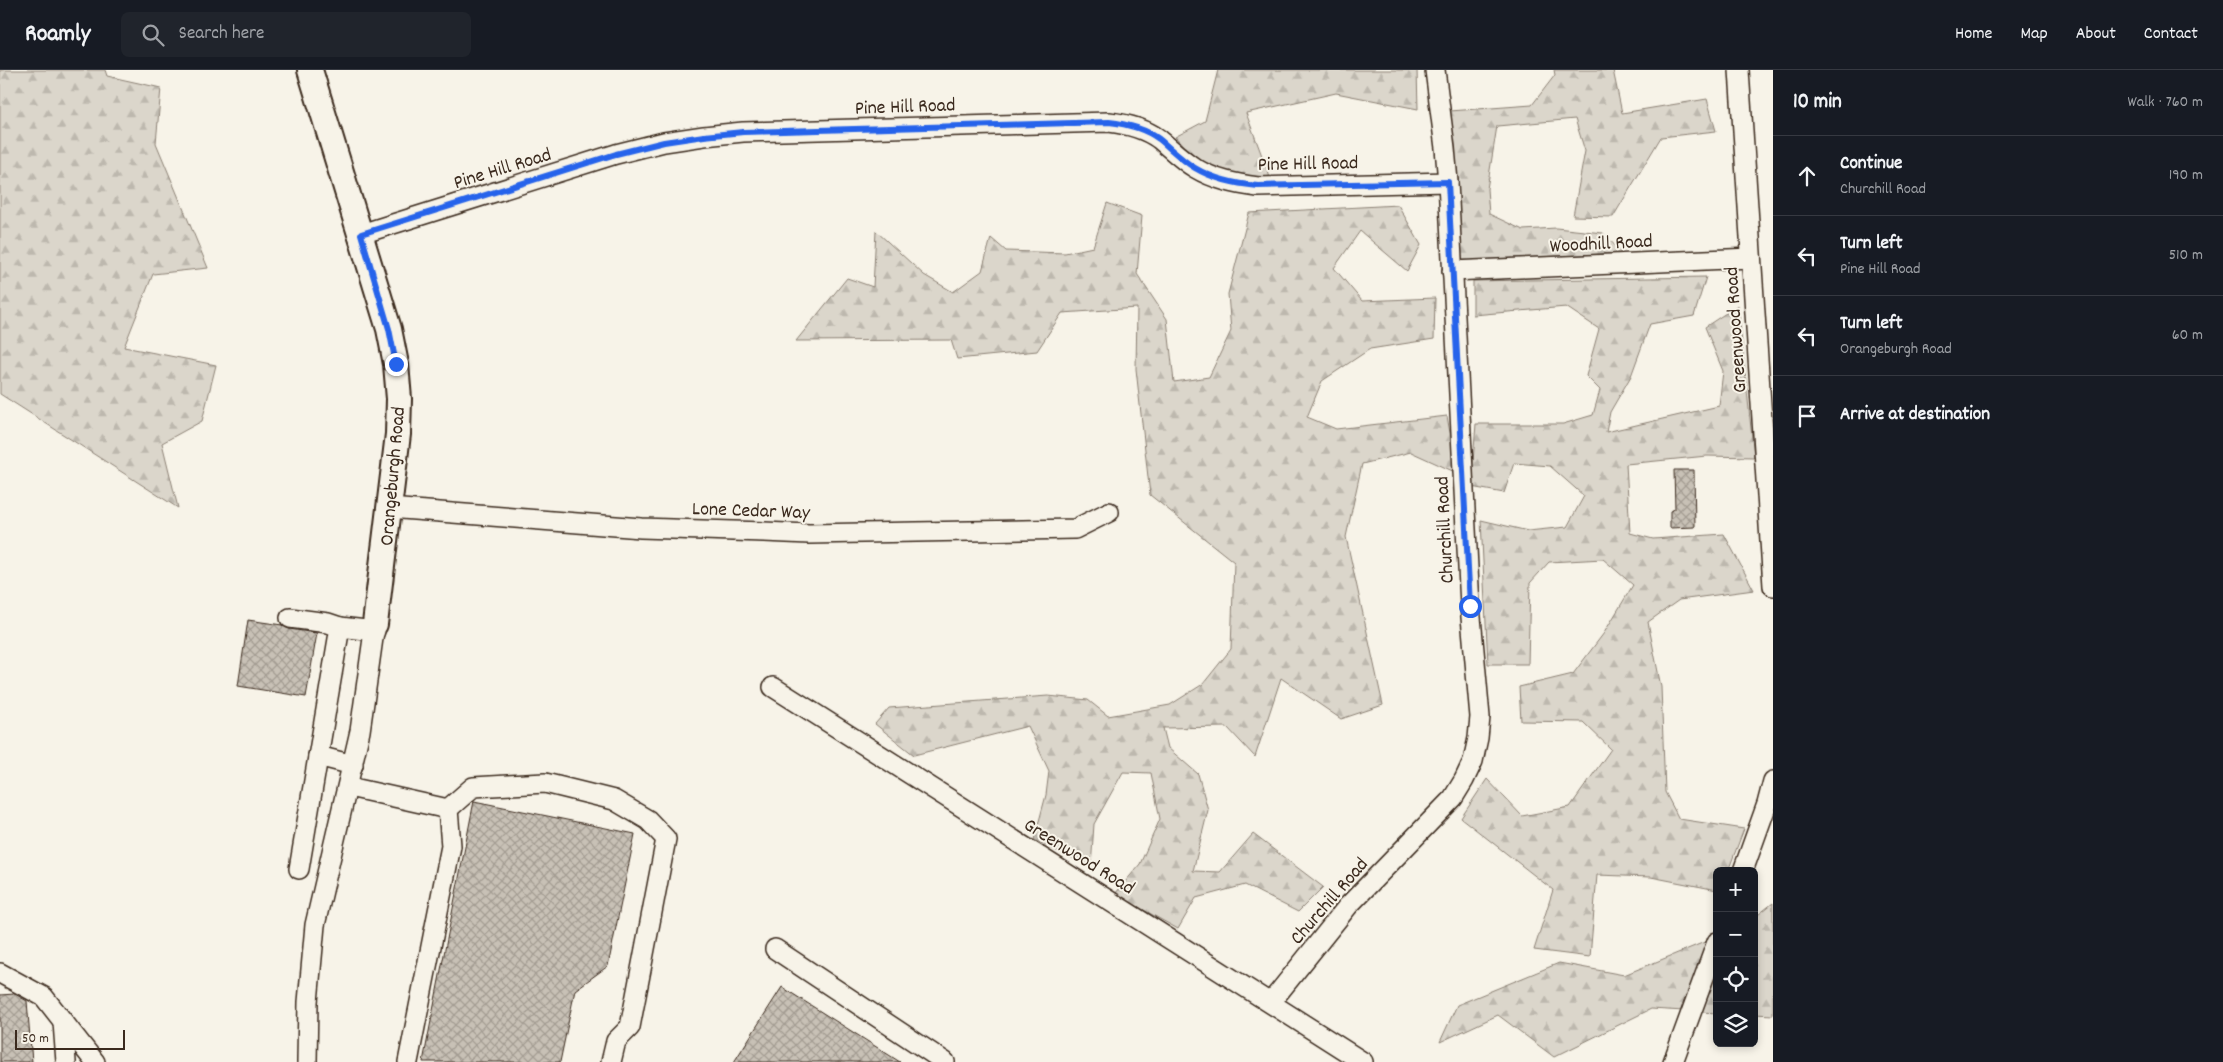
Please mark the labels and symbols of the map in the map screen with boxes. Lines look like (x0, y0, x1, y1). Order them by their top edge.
street label: Pine Hill Road (854, 92, 956, 124)
street label: Pine Hill Road (451, 142, 555, 198)
street label: Pine Hill Road (1257, 150, 1359, 180)
street label: Woodhill Road (1549, 228, 1653, 262)
street label: Greenwood Road (1719, 266, 1755, 394)
route end (385, 353, 408, 376)
street label: Orangeburgh Road (374, 405, 414, 547)
street label: Churchill Road (1429, 475, 1463, 584)
street label: Lone Cedar Way (691, 496, 811, 528)
route start (1459, 595, 1482, 618)
street label: Greenwood Road (1017, 812, 1139, 903)
street label: Churchill Road (1284, 852, 1376, 952)
scale bar (15, 1027, 125, 1050)

